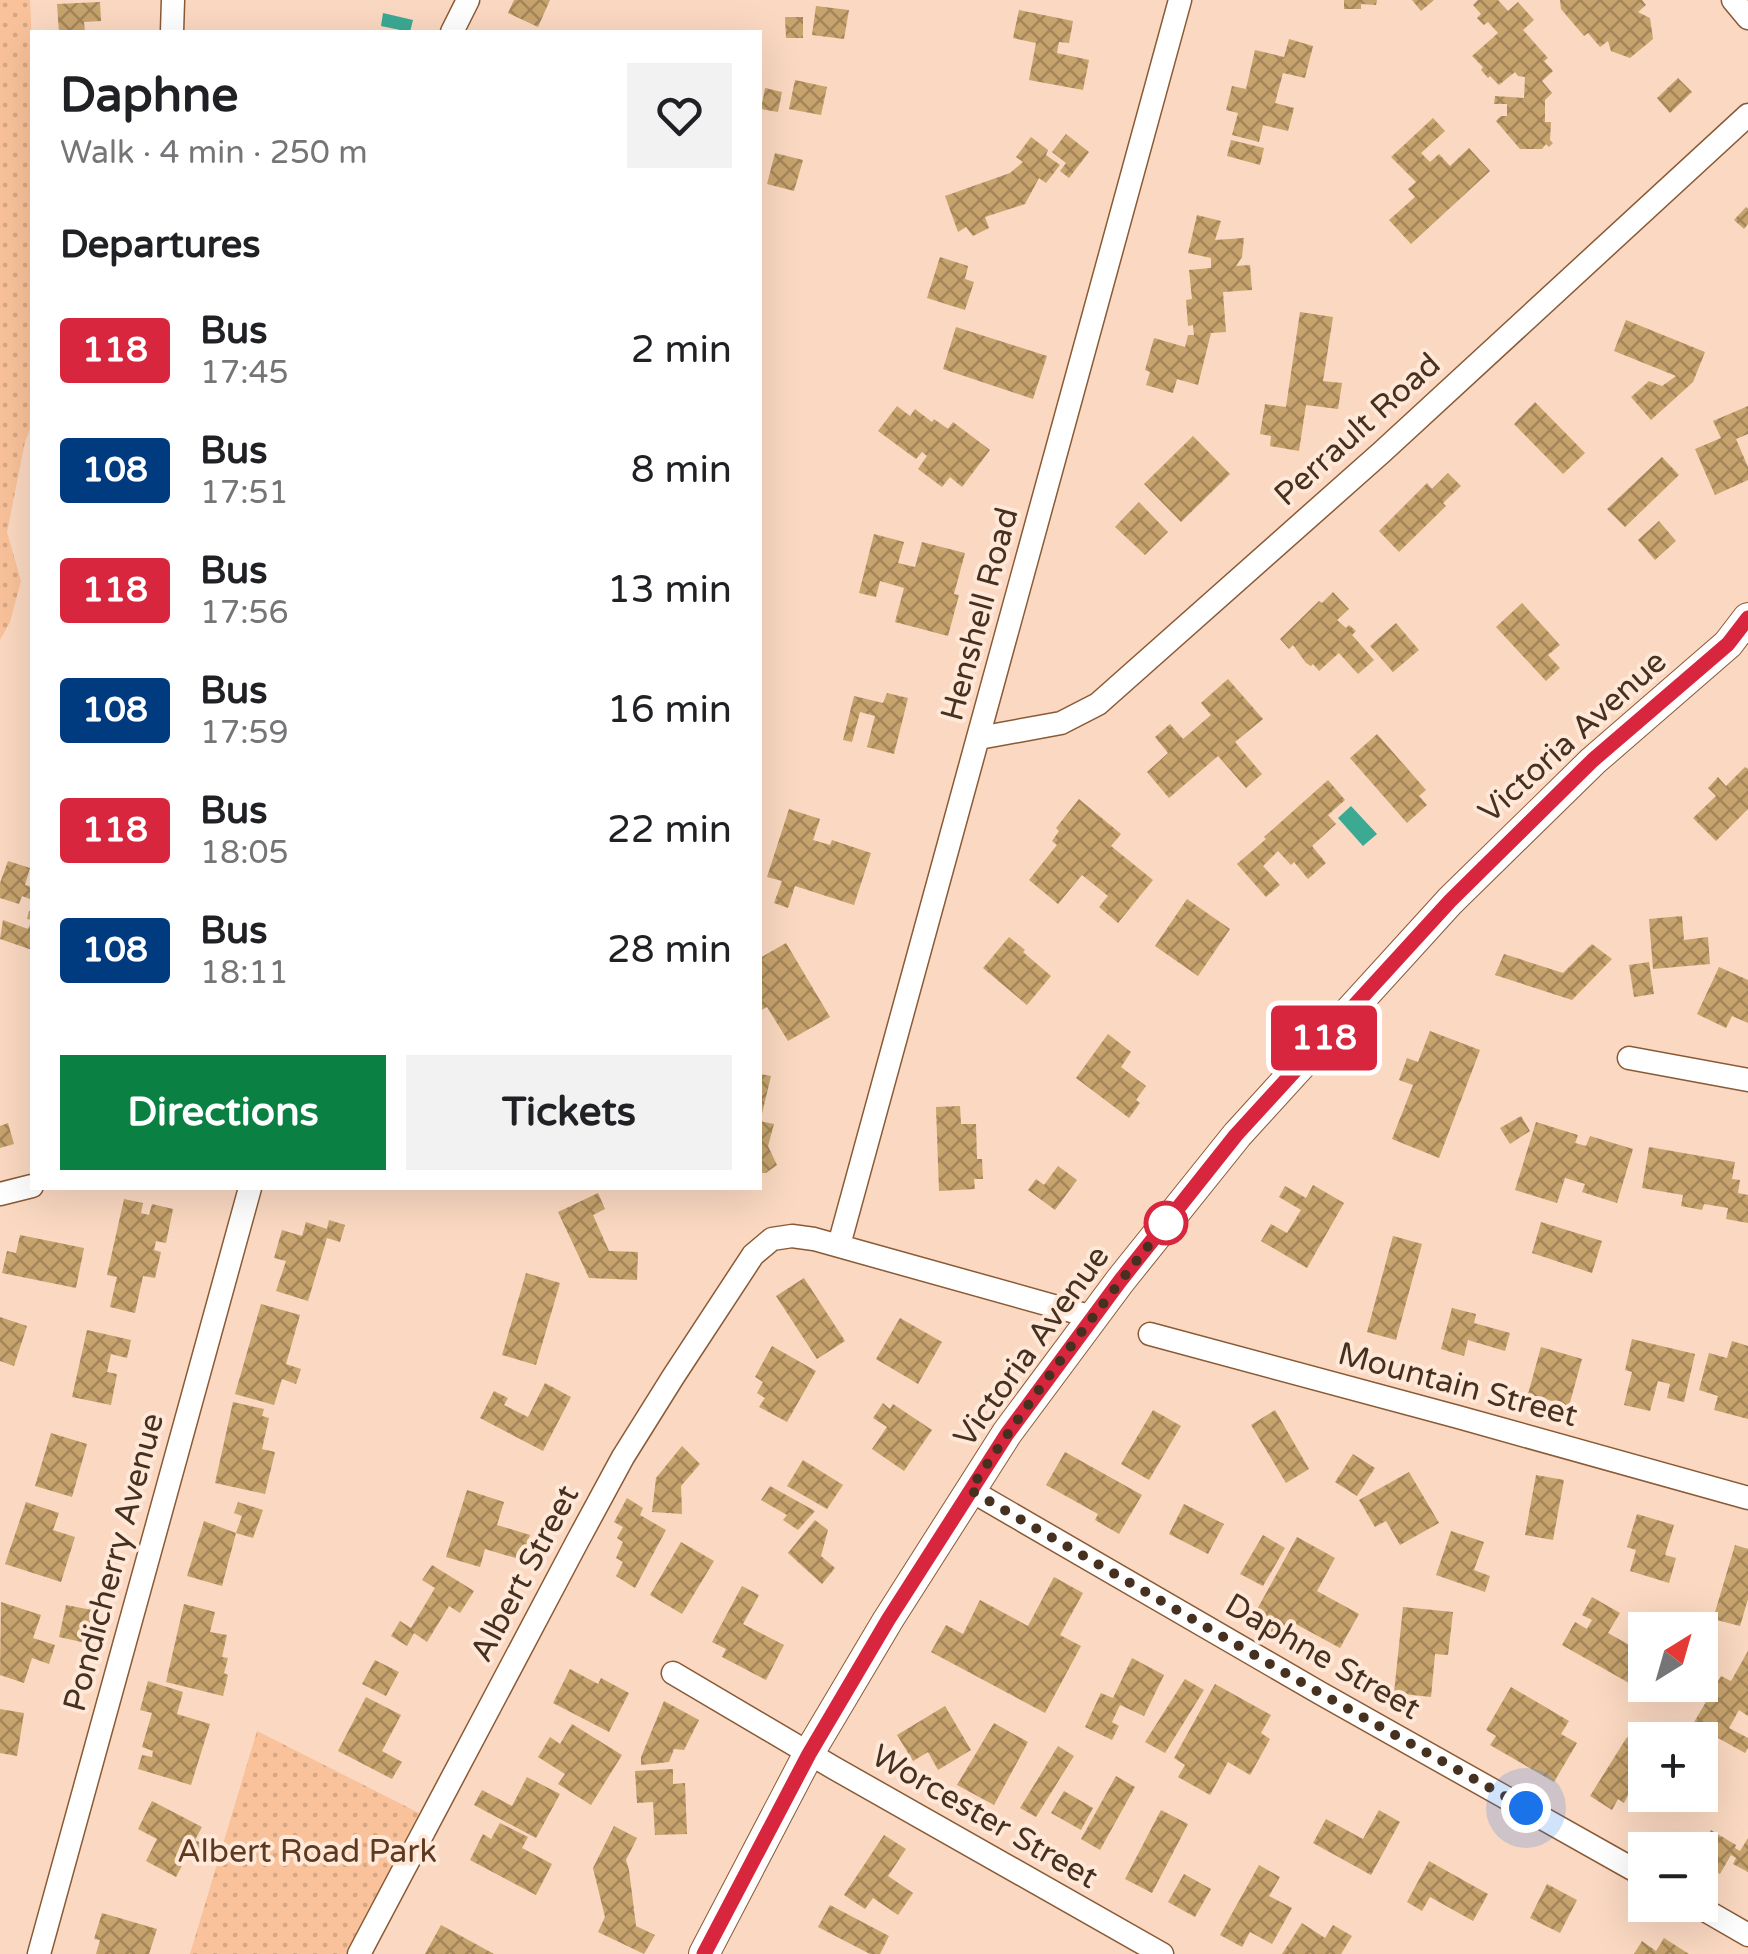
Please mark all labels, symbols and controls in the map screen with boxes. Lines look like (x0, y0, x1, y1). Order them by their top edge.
button: heart (627, 63, 732, 168)
text: Daphne (60, 67, 238, 125)
text: Walk · 4 min · 250 m (60, 134, 368, 172)
text: Departures (60, 222, 261, 268)
text: Bus (200, 308, 267, 354)
text: 2 min (631, 327, 732, 373)
text: 118 (82, 329, 148, 371)
street label: Perrault Road (1267, 345, 1448, 514)
text: 17:45 (200, 354, 289, 392)
text: Bus (200, 428, 267, 474)
text: 8 min (631, 447, 732, 493)
text: 108 (82, 449, 148, 491)
text: 17:51 (200, 474, 289, 512)
street label: Henshell Road (933, 504, 1027, 725)
text: Bus (200, 548, 267, 594)
text: 13 min (607, 567, 732, 613)
text: 118 (82, 569, 148, 611)
text: 17:56 (200, 594, 289, 632)
street label: Victoria Avenue (1471, 643, 1674, 831)
text: Bus (200, 668, 267, 714)
text: 16 min (607, 687, 732, 733)
text: 108 (82, 689, 148, 731)
text: 17:59 (200, 714, 289, 752)
text: Bus (200, 788, 267, 834)
text: 22 min (607, 807, 732, 853)
text: 118 (82, 809, 148, 851)
text: 18:05 (200, 834, 289, 872)
text: Bus (200, 908, 267, 954)
text: 28 min (607, 927, 732, 973)
text: 108 (82, 929, 148, 971)
text: 18:11 (200, 954, 289, 992)
line badge: 118 (1266, 1006, 1382, 1070)
text: 118 (1291, 1017, 1357, 1059)
button: Directions (60, 1055, 386, 1170)
button: Tickets (406, 1055, 732, 1170)
unlabelled marker (1145, 1202, 1187, 1244)
street label: Victoria Avenue (946, 1239, 1118, 1455)
street label: Mountain Street (1334, 1335, 1581, 1435)
street label: Pondicherry Avenue (56, 1409, 172, 1716)
street label: Albert Street (463, 1479, 587, 1668)
street label: Daphne Street (1218, 1586, 1427, 1728)
north arrow (1628, 1612, 1718, 1702)
map controls (1628, 1612, 1718, 1922)
button: + (1628, 1722, 1718, 1812)
street label: Worcester Street (865, 1737, 1104, 1897)
your location (1501, 1783, 1551, 1833)
button: − (1628, 1832, 1718, 1922)
park label: Albert Road Park (177, 1833, 437, 1871)

